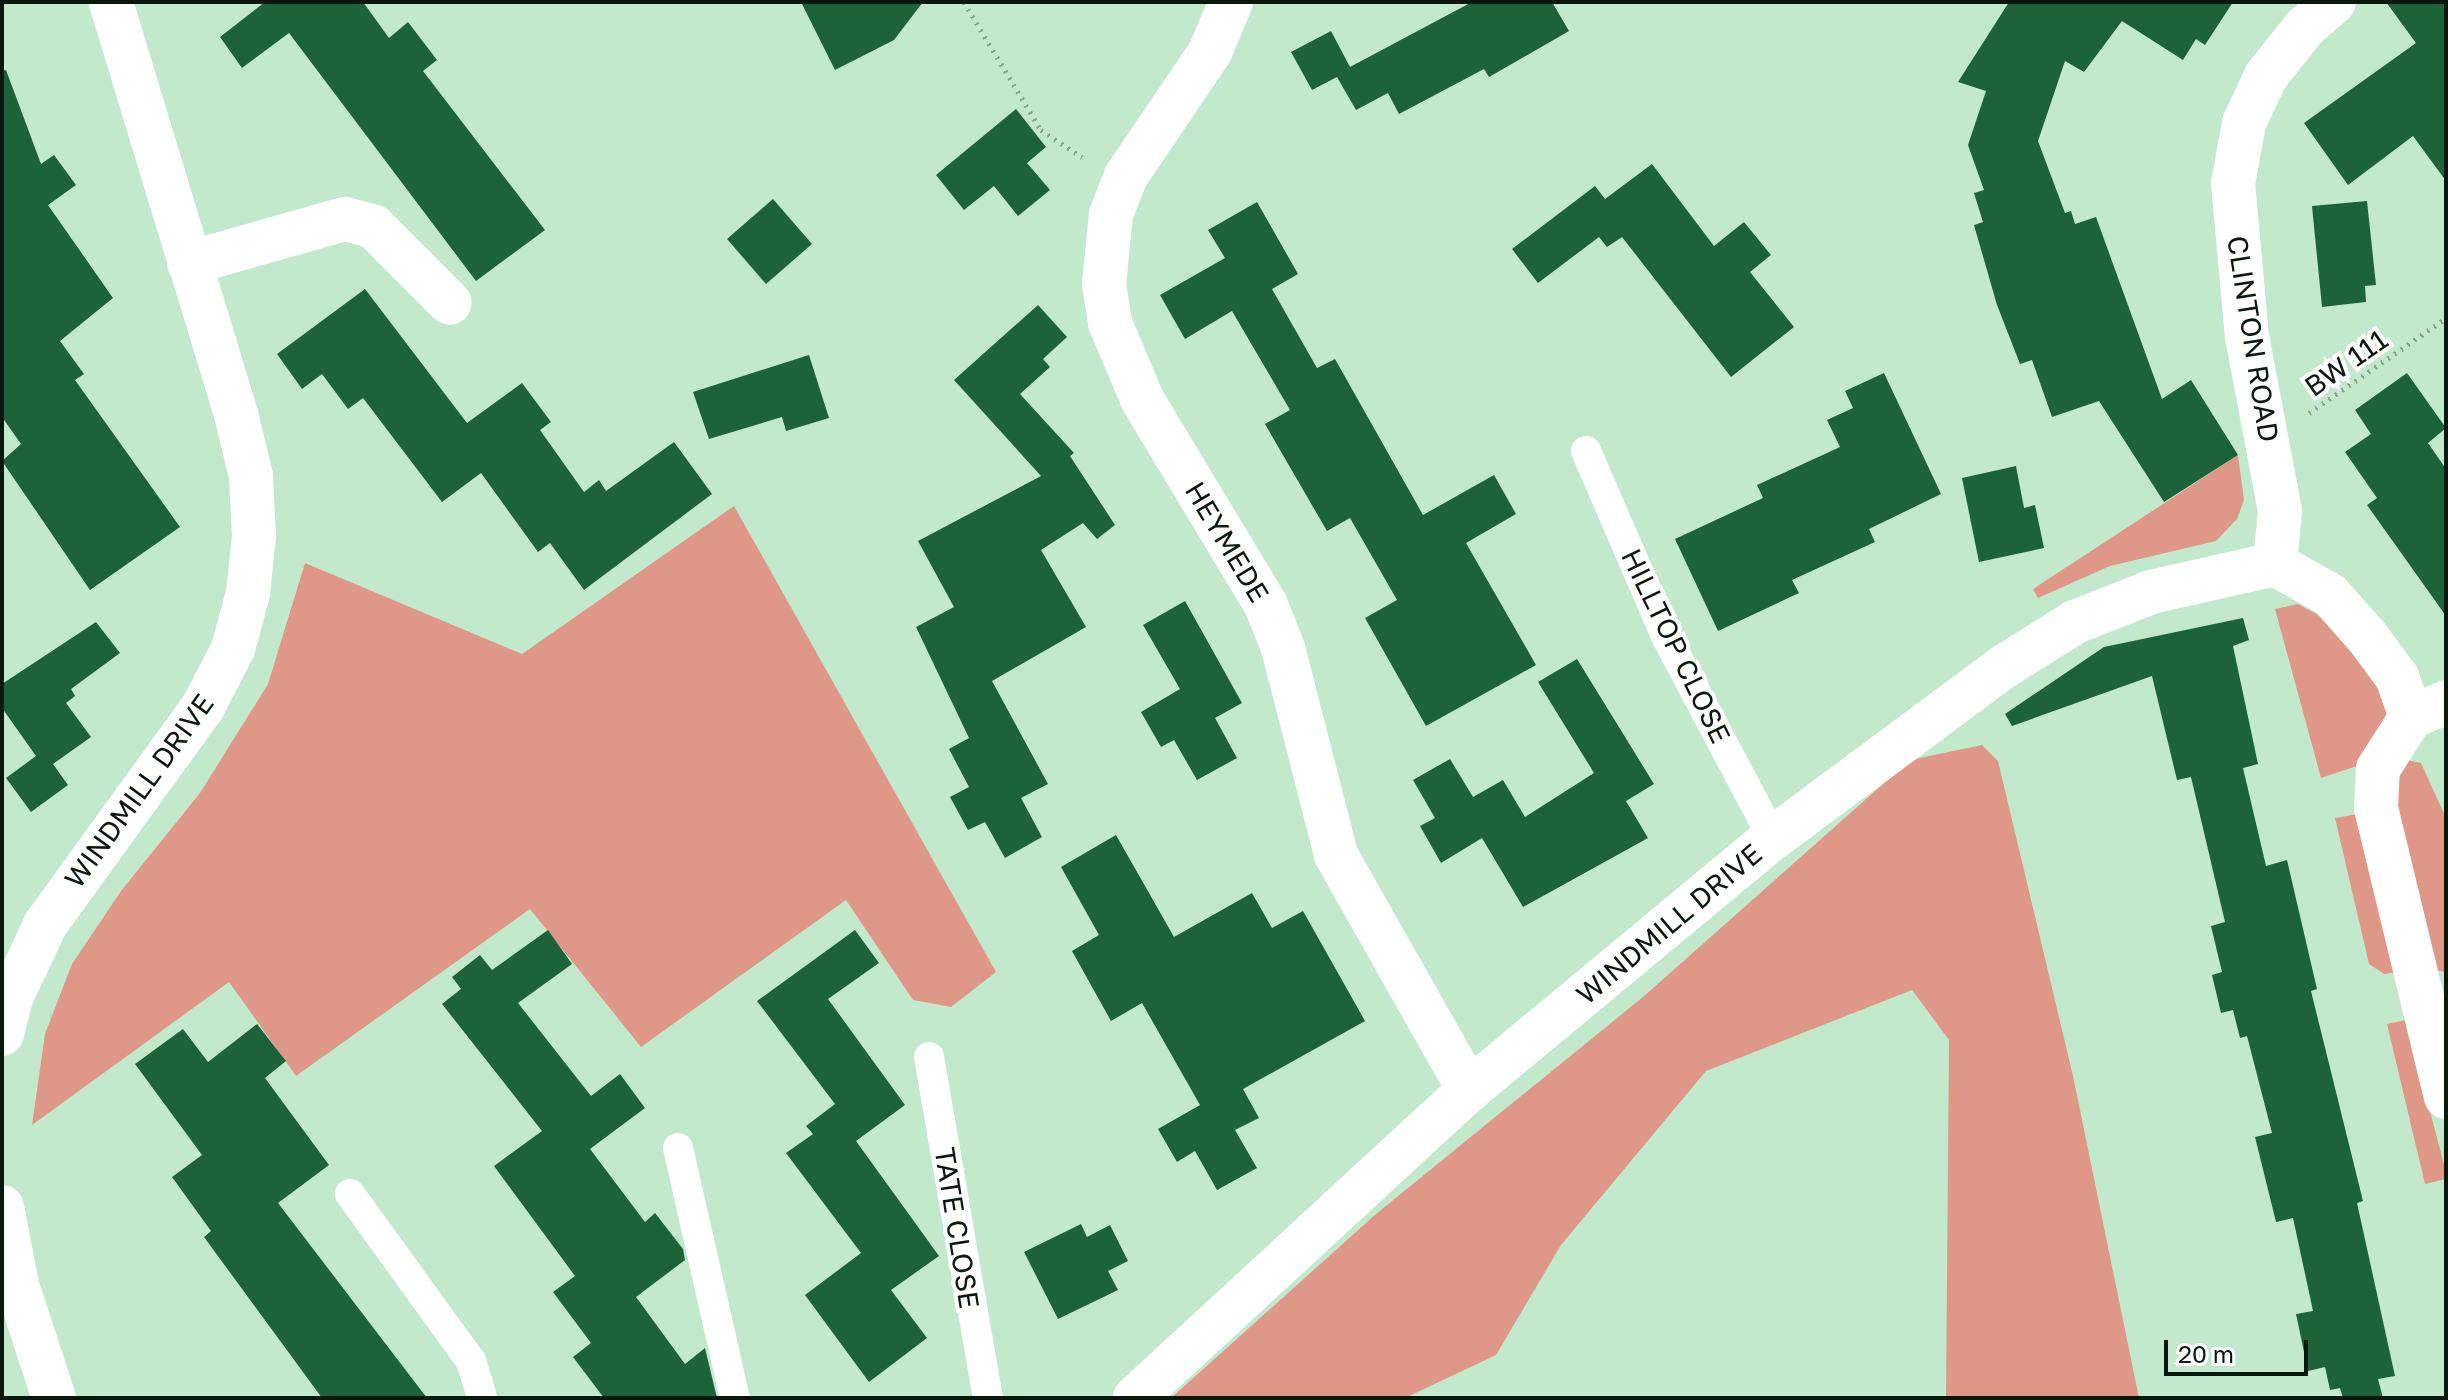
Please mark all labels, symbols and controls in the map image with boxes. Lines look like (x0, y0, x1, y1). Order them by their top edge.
street label: CLINTON ROAD (2220, 233, 2286, 445)
street label: BW 111 (2298, 323, 2394, 403)
street label: HEYMEDE (1178, 476, 1276, 608)
street label: HILLTOP CLOSE (1614, 543, 1738, 749)
street label: WINDMILL DRIVE (57, 687, 221, 895)
street label: WINDMILL DRIVE (1569, 837, 1769, 1011)
street label: TATE CLOSE (928, 1145, 986, 1311)
scale bar (2168, 1324, 2312, 1374)
text: 20 m (2178, 1339, 2234, 1368)

